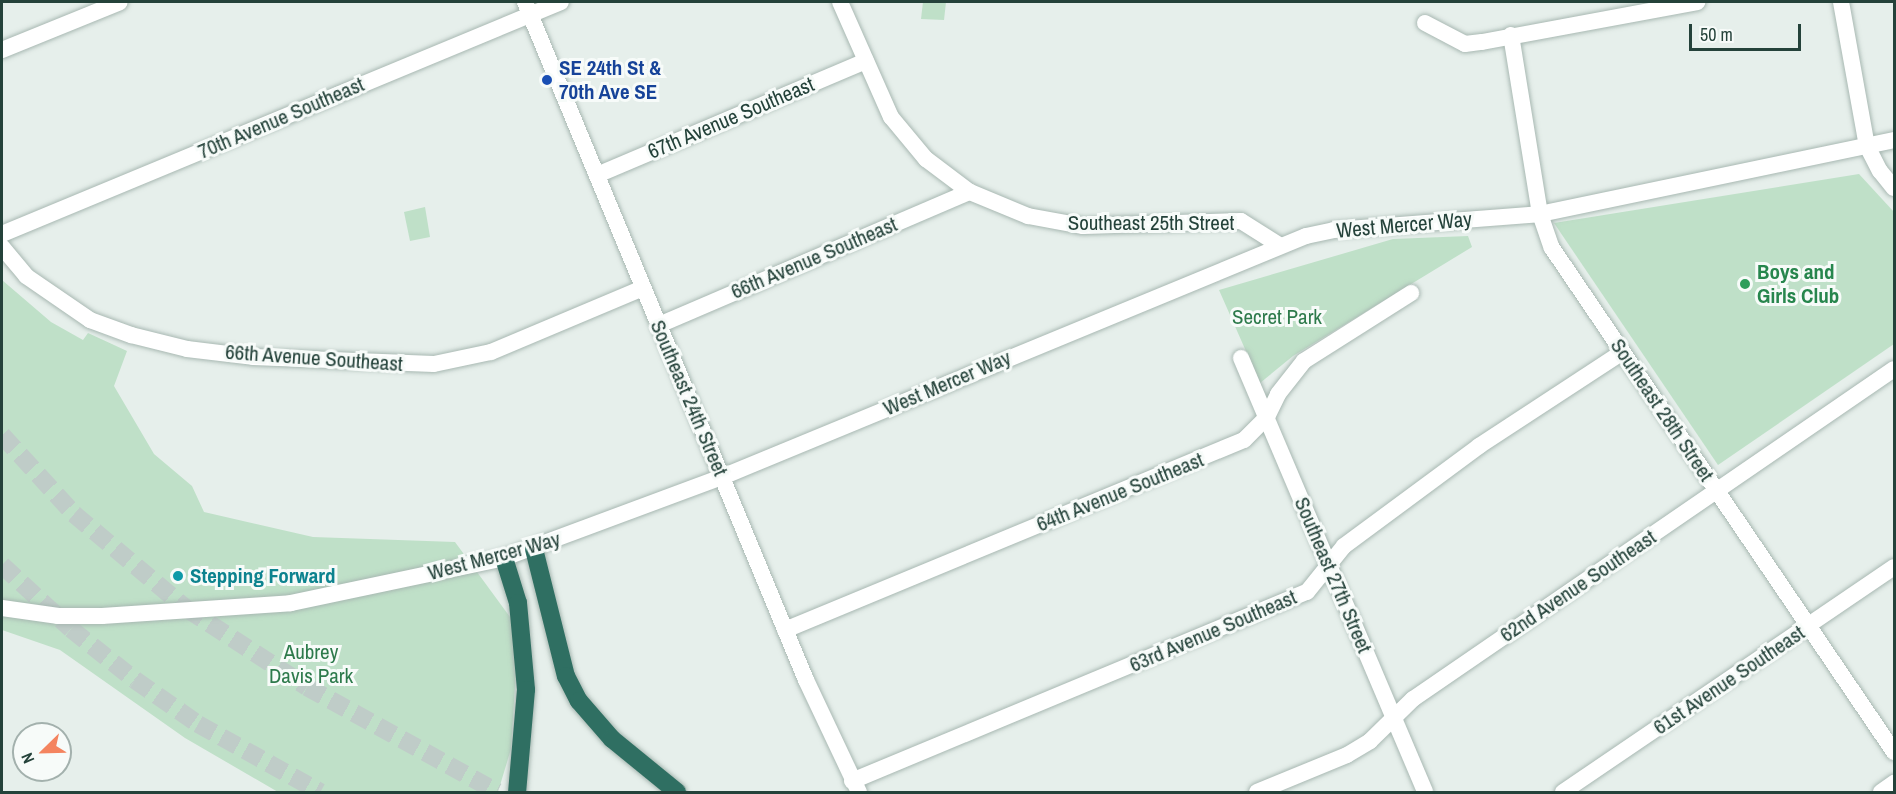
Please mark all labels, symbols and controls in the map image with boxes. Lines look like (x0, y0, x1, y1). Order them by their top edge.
scale bar (1692, 12, 1804, 50)
text: 50 m (1700, 22, 1733, 47)
place label: SE 24th St & 70th Ave SE (559, 55, 661, 105)
street label: 70th Avenue Southeast (194, 71, 368, 165)
street label: 67th Avenue Southeast (644, 71, 818, 165)
marker: SE 24th St & 70th Ave SE (540, 73, 554, 87)
street label: West Mercer Way (1335, 207, 1473, 243)
street label: Southeast 25th Street (1068, 210, 1234, 236)
street label: 66th Avenue Southeast (727, 211, 901, 305)
place label: Boys and Girls Club (1757, 259, 1839, 309)
marker: Boys and Girls Club (1738, 277, 1752, 291)
park label: Secret Park (1232, 304, 1322, 330)
street label: Southeast 24th Street (645, 316, 733, 480)
street label: Southeast 28th Street (1605, 334, 1719, 486)
street label: 66th Avenue Southeast (224, 339, 404, 377)
street label: West Mercer Way (880, 345, 1014, 421)
street label: 64th Avenue Southeast (1032, 447, 1208, 537)
street label: Southeast 27th Street (1289, 493, 1377, 657)
street label: 62nd Avenue Southeast (1495, 524, 1661, 648)
street label: West Mercer Way (425, 526, 563, 586)
place label: Stepping Forward (190, 563, 336, 589)
marker: Stepping Forward (171, 569, 185, 583)
street label: 63rd Avenue Southeast (1125, 584, 1301, 678)
street label: 61st Avenue Southeast (1648, 620, 1810, 740)
park label: Aubrey Davis Park (269, 639, 353, 689)
north arrow (12, 722, 72, 782)
text: N (15, 750, 39, 767)

